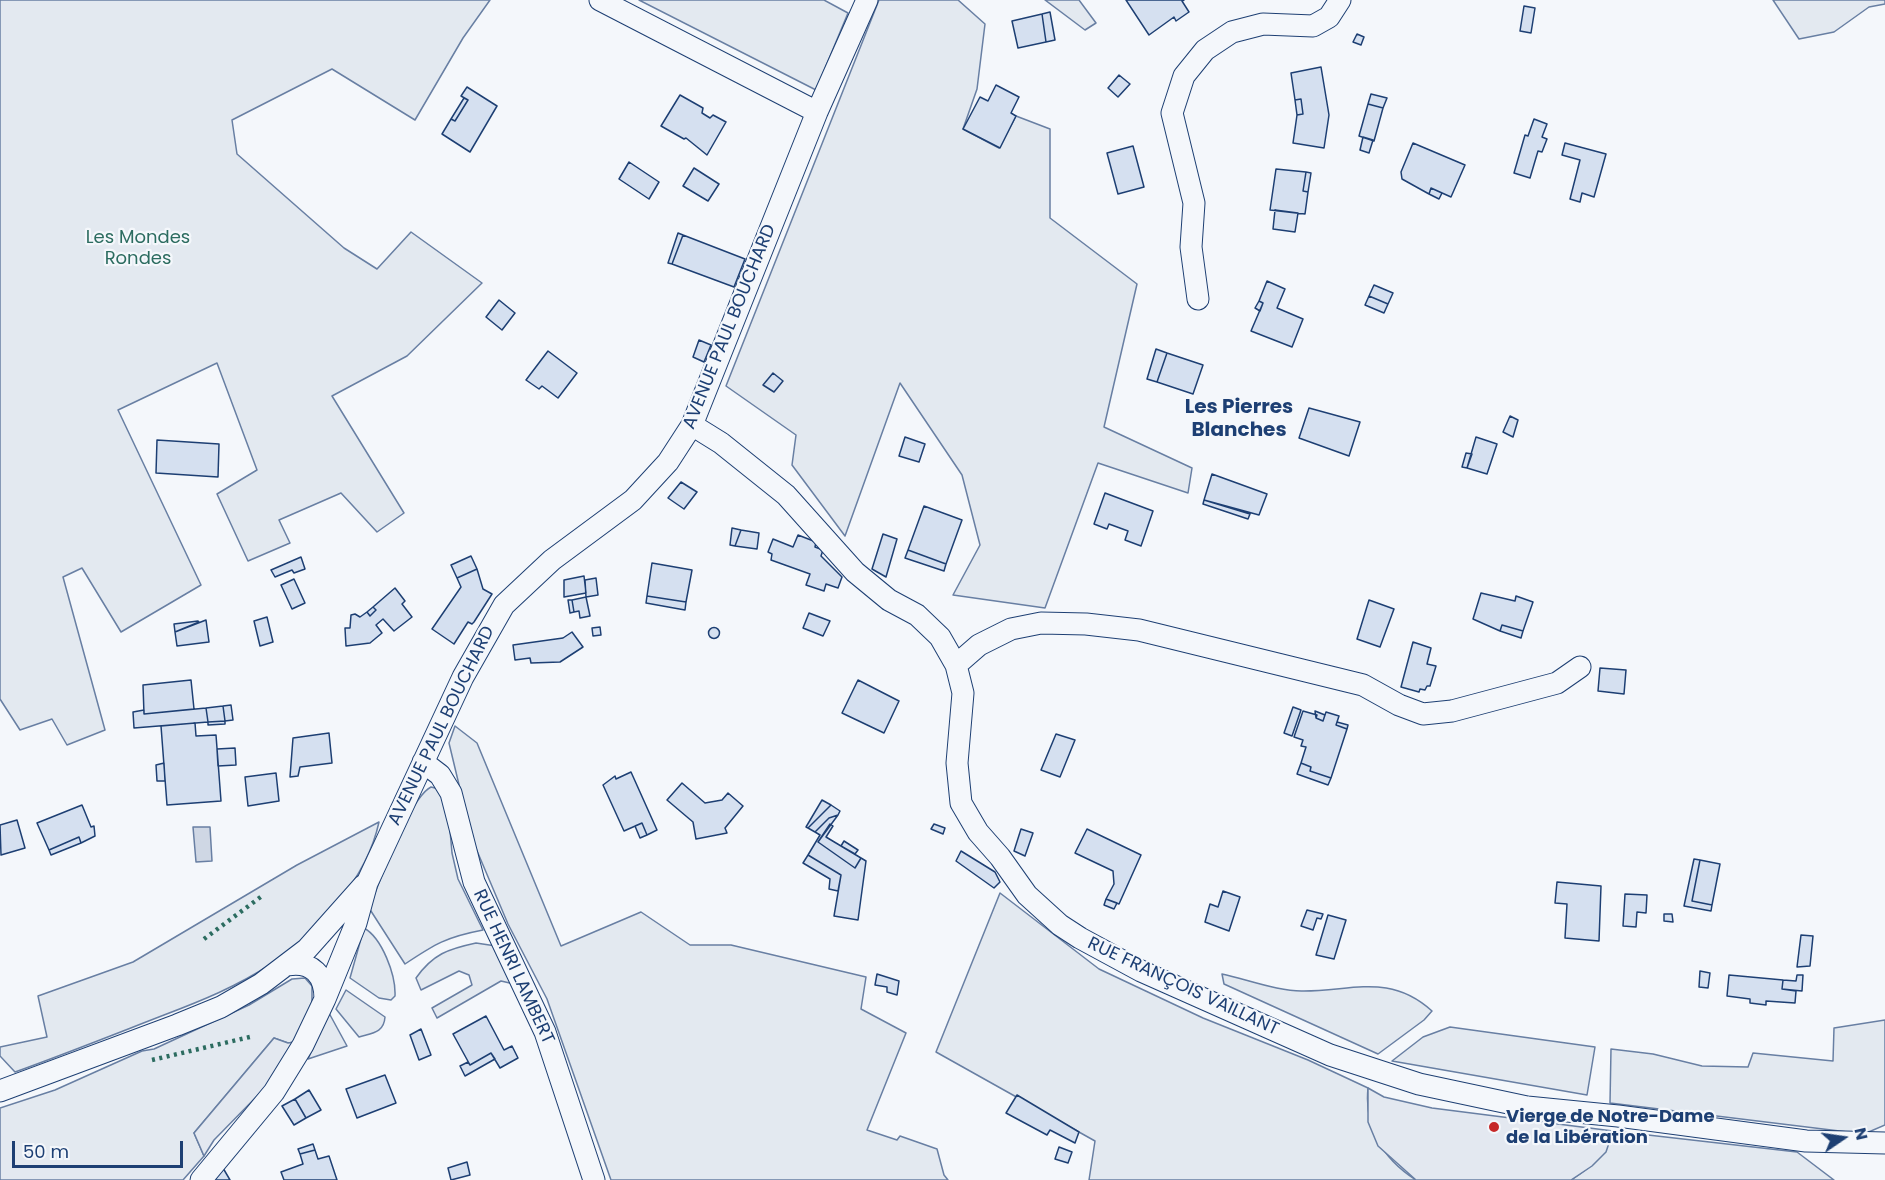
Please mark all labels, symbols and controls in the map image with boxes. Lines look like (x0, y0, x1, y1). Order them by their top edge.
street label: AVENUE PAUL BOUCHARD (679, 221, 781, 433)
park label: Les Mondes Rondes (86, 227, 190, 270)
district label: Les Pierres Blanches (1185, 396, 1293, 443)
street label: AVENUE PAUL BOUCHARD (384, 623, 500, 829)
street label: RUE HENRI LAMBERT (468, 886, 558, 1048)
street label: RUE FRANÇOIS VAILLANT (1084, 933, 1282, 1041)
place label: Vierge de Notre-Dame de la Libération (1506, 1106, 1714, 1148)
north arrow (1813, 1108, 1873, 1168)
marker: Vierge de Notre-Dame de la Libération (1487, 1120, 1501, 1134)
text: N (1848, 1125, 1874, 1142)
scale bar (15, 1129, 186, 1167)
text: 50 m (23, 1139, 69, 1164)

